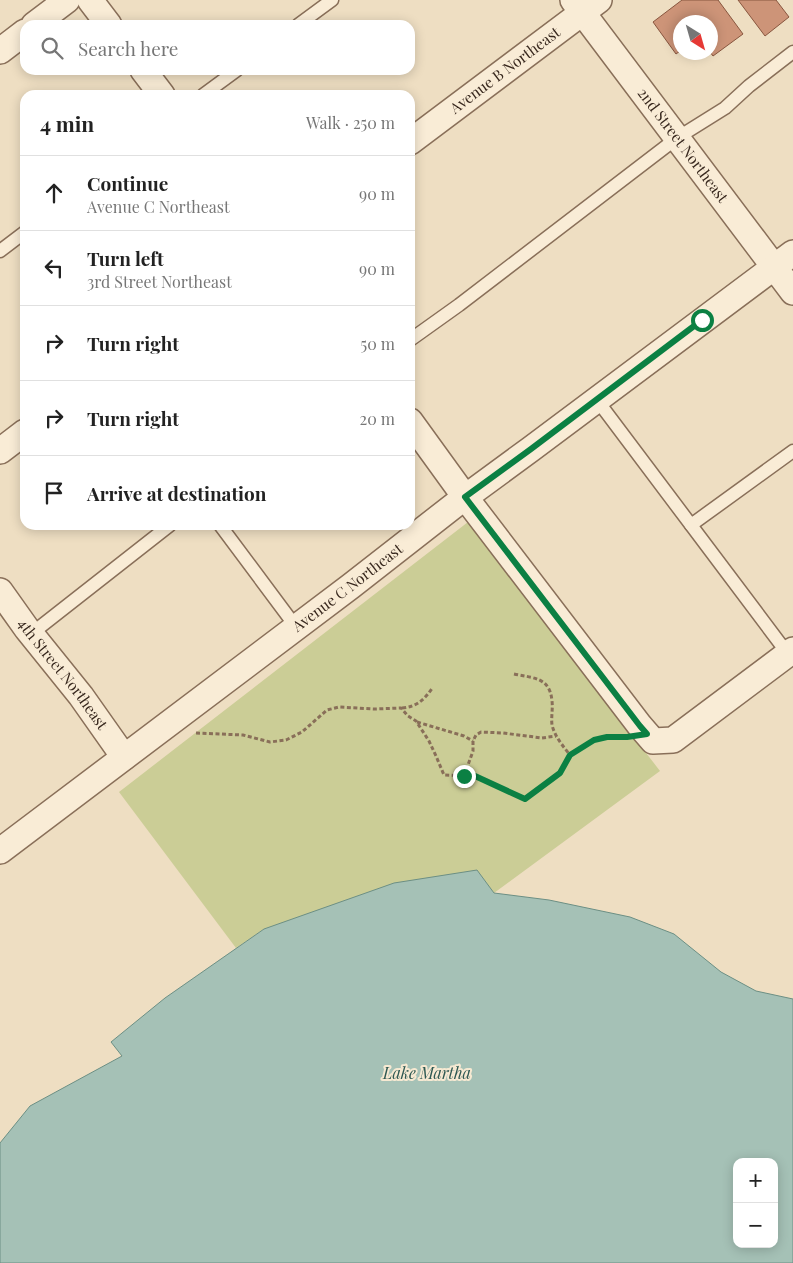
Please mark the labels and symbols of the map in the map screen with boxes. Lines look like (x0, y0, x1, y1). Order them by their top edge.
north arrow (673, 15, 718, 60)
street label: Avenue B Northeast (445, 21, 564, 118)
street label: 2nd Street Northeast (634, 83, 734, 207)
route start (691, 309, 714, 332)
street label: Avenue C Northeast (287, 538, 407, 636)
street label: 4th Street Northeast (14, 614, 113, 734)
route end (453, 765, 476, 788)
water label: Lake Martha (382, 1062, 471, 1083)

